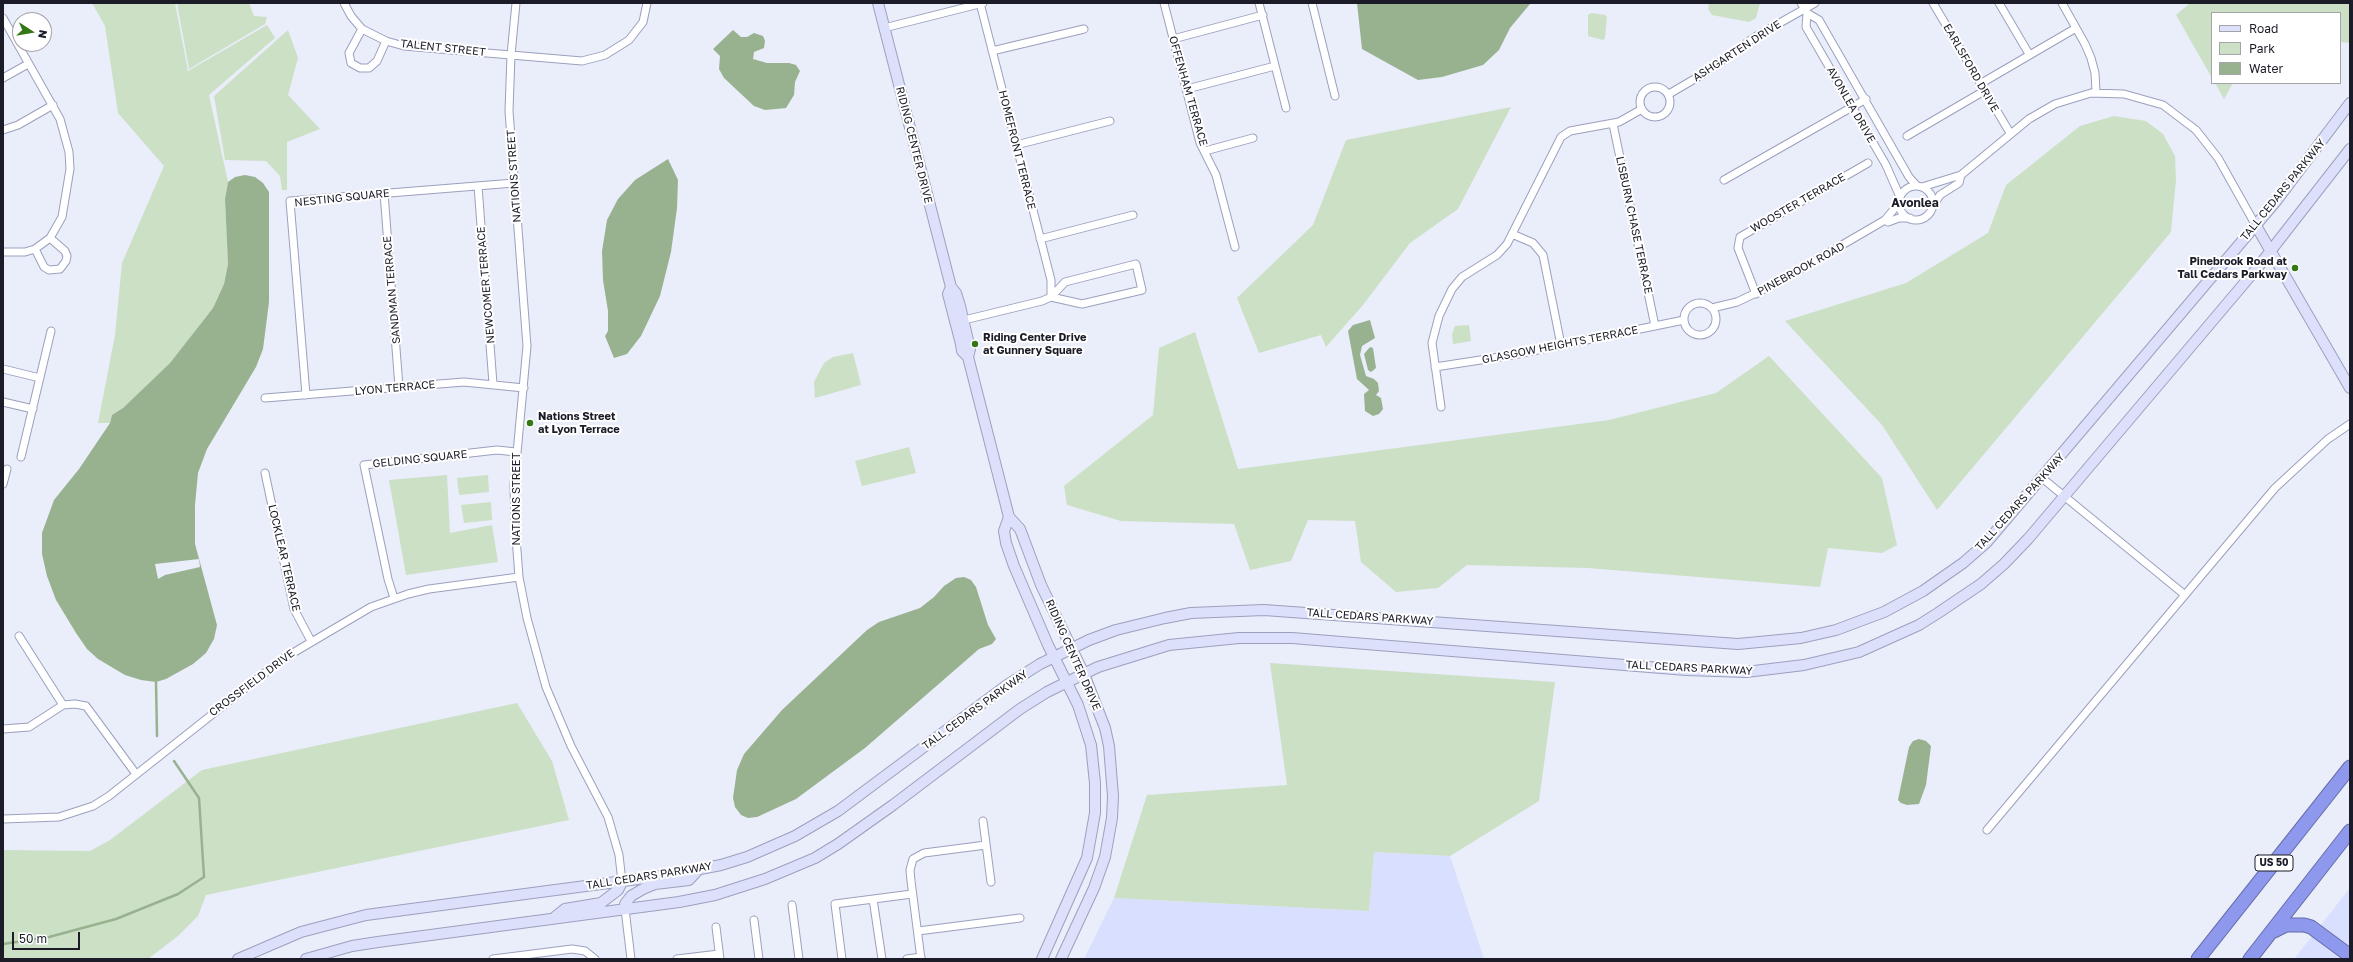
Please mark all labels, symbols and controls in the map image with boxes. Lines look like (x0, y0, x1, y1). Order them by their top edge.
north arrow (12, 12, 52, 52)
legend (2211, 12, 2341, 84)
street label: ASHGARTEN DRIVE (1691, 18, 1783, 84)
street label: EARLSFORD DRIVE (1940, 21, 2002, 115)
text: Road (2249, 21, 2278, 36)
text: N (36, 29, 50, 40)
street label: OFFENHAM TERRACE (1166, 34, 1210, 148)
street label: TALENT STREET (400, 37, 486, 59)
text: Park (2249, 41, 2275, 56)
text: Water (2249, 61, 2283, 76)
street label: AVONLEA DRIVE (1824, 65, 1878, 145)
street label: RIDING CENTER DRIVE (893, 85, 935, 205)
street label: HOMEFRONT TERRACE (996, 89, 1038, 211)
street label: NATIONS STREET (504, 129, 524, 223)
street label: TALL CEDARS PARKWAY (2238, 136, 2328, 244)
street label: LISBURN CHASE TERRACE (1613, 155, 1655, 295)
street label: WOOSTER TERRACE (1748, 170, 1848, 236)
street label: NESTING SQUARE (294, 186, 390, 210)
district label: Avonlea (1891, 196, 1939, 210)
street label: NEWCOMER TERRACE (474, 226, 498, 344)
street label: SANDMAN TERRACE (381, 236, 403, 344)
street label: PINEBROOK ROAD (1755, 240, 1847, 298)
place label: Pinebrook Road at Tall Cedars Parkway (2178, 255, 2287, 281)
marker: Pinebrook Road at Tall Cedars Parkway (2290, 263, 2300, 273)
street label: GLASGOW HEIGHTS TERRACE (1481, 323, 1639, 367)
place label: Riding Center Drive at Gunnery Square (983, 331, 1087, 357)
marker: Riding Center Drive at Gunnery Square (970, 339, 980, 349)
street label: LYON TERRACE (354, 378, 436, 398)
place label: Nations Street at Lyon Terrace (538, 410, 620, 436)
marker: Nations Street at Lyon Terrace (525, 418, 535, 428)
street label: GELDING SQUARE (372, 447, 468, 471)
street label: TALL CEDARS PARKWAY (1973, 450, 2067, 554)
street label: NATIONS STREET (510, 453, 524, 545)
street label: LOCKLEAR TERRACE (265, 503, 303, 613)
street label: RIDING CENTER DRIVE (1043, 598, 1103, 712)
street label: TALL CEDARS PARKWAY (1306, 606, 1434, 628)
street label: CROSSFIELD DRIVE (207, 647, 297, 719)
street label: TALL CEDARS PARKWAY (1625, 658, 1753, 678)
street label: TALL CEDARS PARKWAY (920, 667, 1030, 753)
road number: US 50 (2255, 855, 2293, 871)
street label: TALL CEDARS PARKWAY (585, 860, 713, 892)
scale bar (14, 924, 82, 950)
text: 50 m (19, 931, 47, 946)

